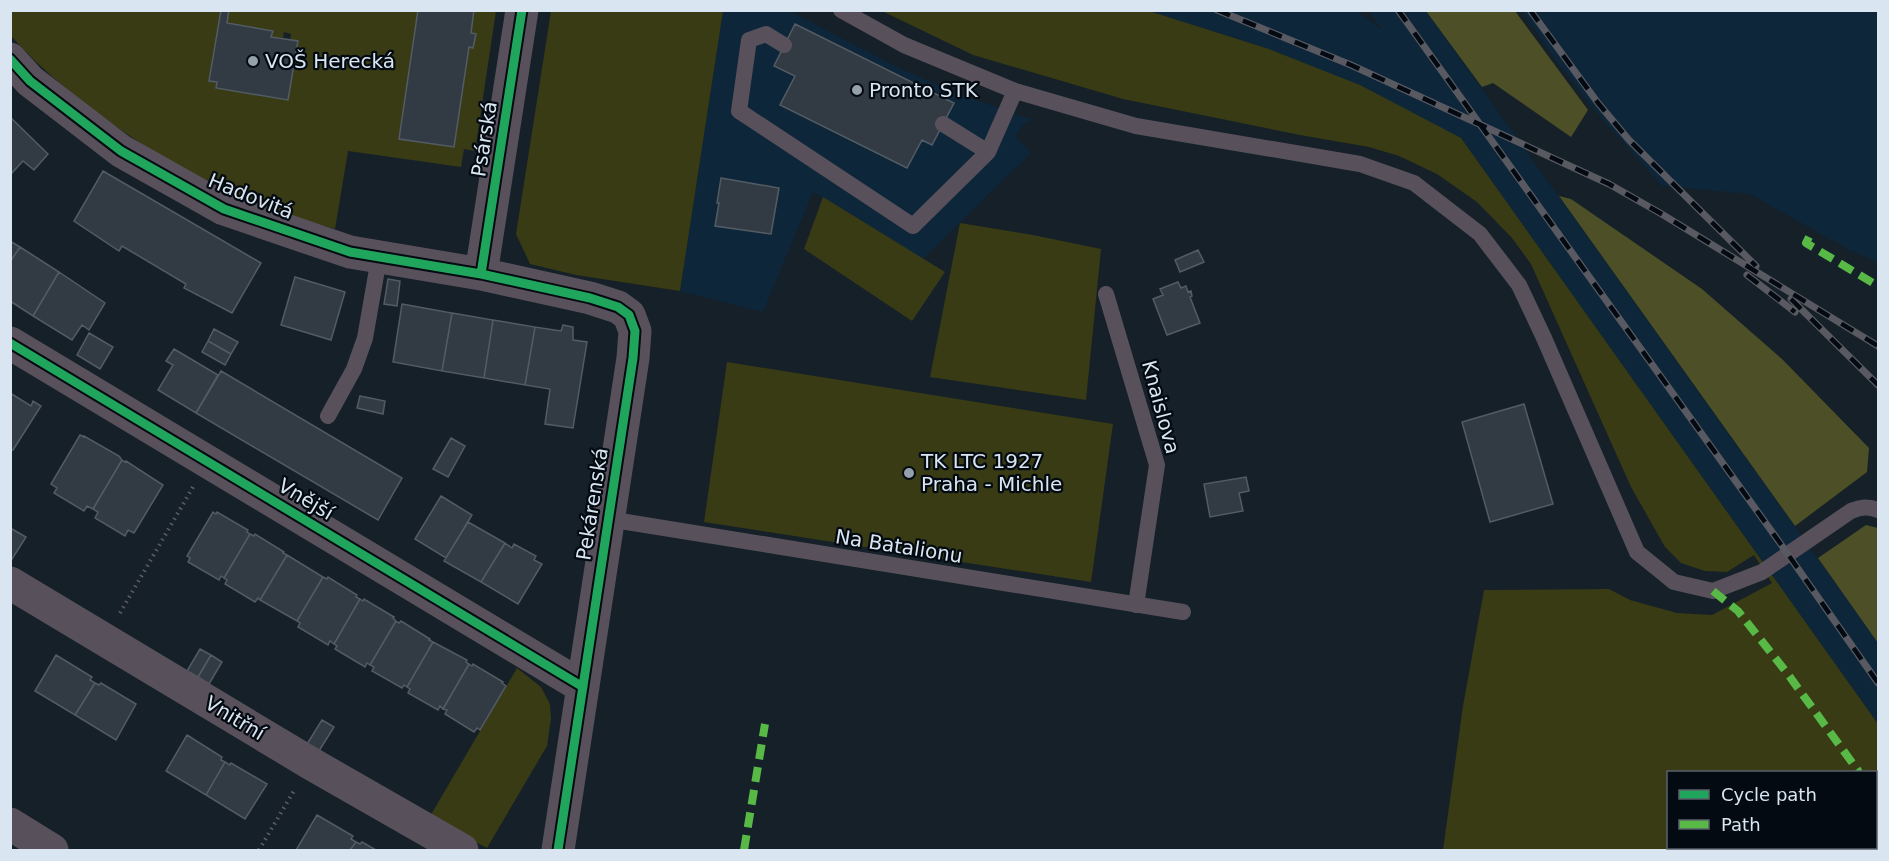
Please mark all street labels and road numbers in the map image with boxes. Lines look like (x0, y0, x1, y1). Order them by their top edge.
street label: Psárská (466, 99, 502, 179)
street label: Hadovitá (205, 168, 297, 224)
street label: Knaislova (1137, 358, 1185, 456)
street label: Pekárenská (571, 446, 613, 562)
street label: Vnější (274, 473, 339, 526)
street label: Na Batalionu (834, 524, 964, 568)
street label: Vnitřní (201, 691, 271, 746)

